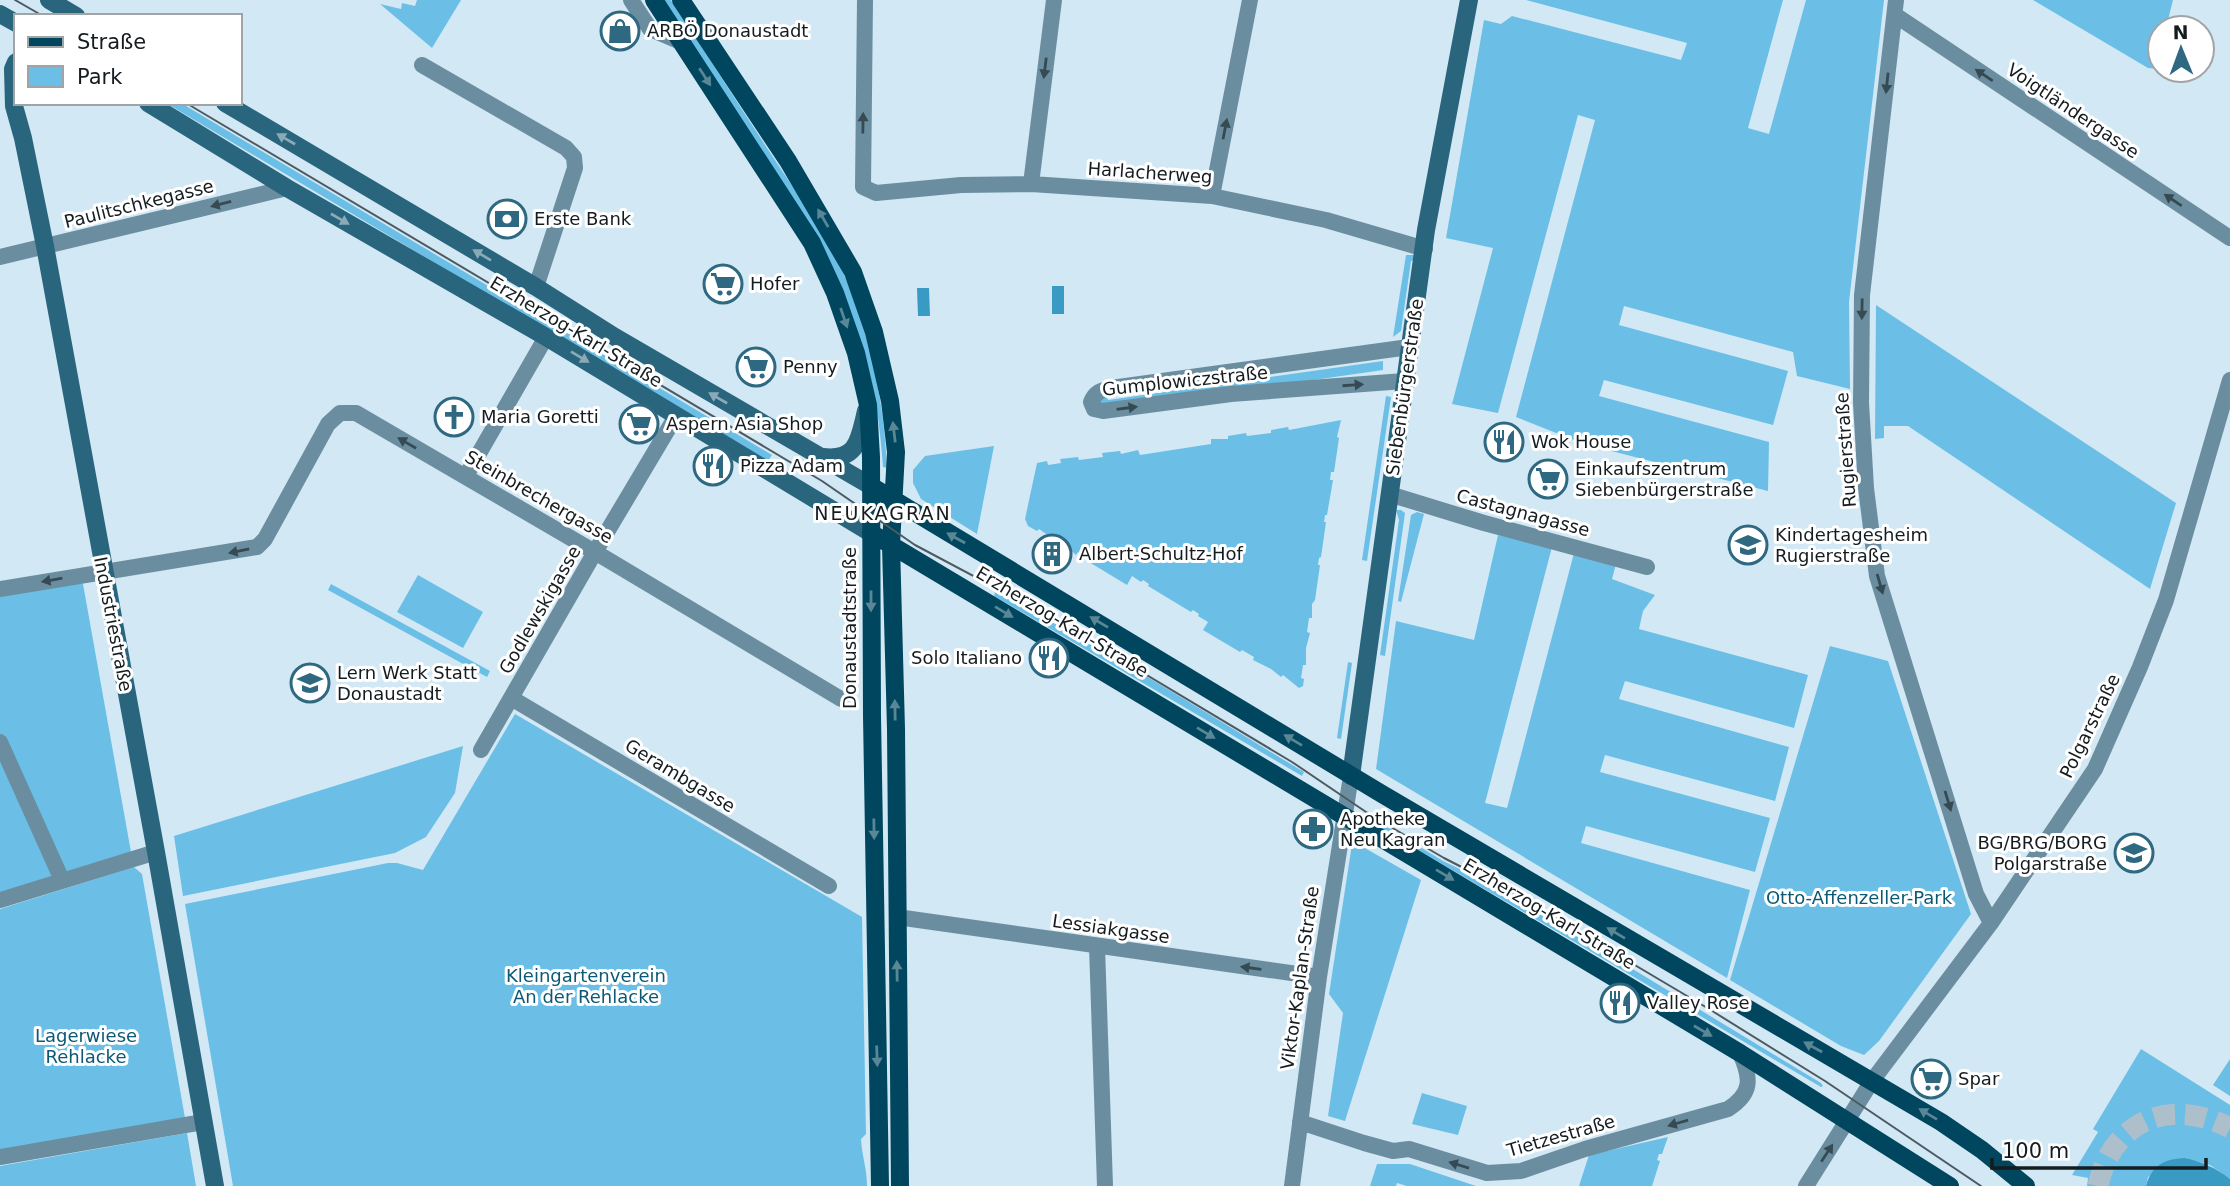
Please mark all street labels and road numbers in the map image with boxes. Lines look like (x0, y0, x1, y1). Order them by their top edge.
street label: Voigtländergasse (2003, 59, 2143, 163)
street label: Harlacherweg (1087, 158, 1213, 187)
street label: Paulitschkegasse (62, 175, 216, 232)
street label: Erzherzog-Karl-Straße (486, 272, 666, 391)
street label: Siebenbürgerstraße (1382, 297, 1427, 477)
street label: Gumplowiczstraße (1101, 361, 1269, 400)
street label: Rugierstraße (1831, 392, 1860, 508)
street label: Steinbrechergasse (462, 446, 617, 547)
street label: Castagnagasse (1454, 485, 1592, 540)
street label: Godlewskigasse (494, 542, 585, 677)
street label: Donaustadtstraße (839, 547, 860, 709)
street label: Industriestraße (90, 555, 137, 693)
street label: Erzherzog-Karl-Straße (972, 562, 1152, 681)
street label: Polgarstraße (2055, 670, 2124, 781)
street label: Gerambgasse (621, 734, 739, 817)
street label: Erzherzog-Karl-Straße (1459, 854, 1639, 973)
street label: Viktor-Kaplan-Straße (1276, 885, 1323, 1071)
street label: Lessiakgasse (1051, 910, 1171, 947)
street label: Tietzestraße (1503, 1110, 1617, 1161)

